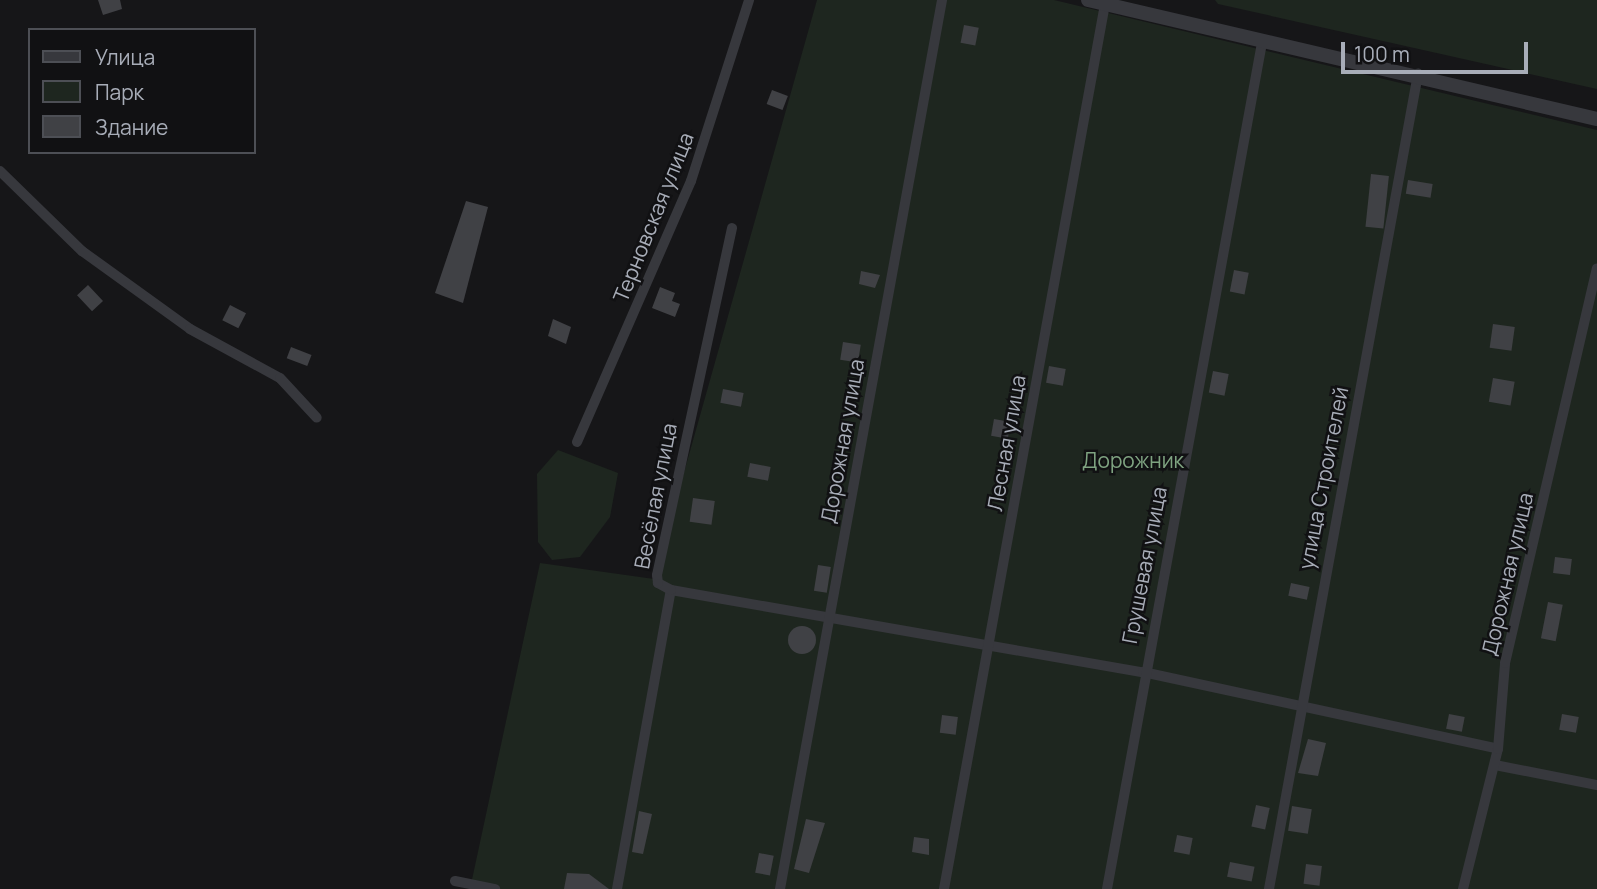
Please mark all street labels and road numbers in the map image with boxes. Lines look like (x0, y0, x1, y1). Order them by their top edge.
street label: Терновская улица (607, 129, 699, 305)
street label: Дорожная улица (815, 357, 869, 525)
street label: Лесная улица (982, 373, 1030, 513)
street label: улица Строителей (1293, 385, 1353, 571)
street label: Весёлая улица (629, 421, 681, 571)
street label: Грушевая улица (1116, 484, 1172, 646)
street label: Дорожная улица (1476, 490, 1538, 658)

